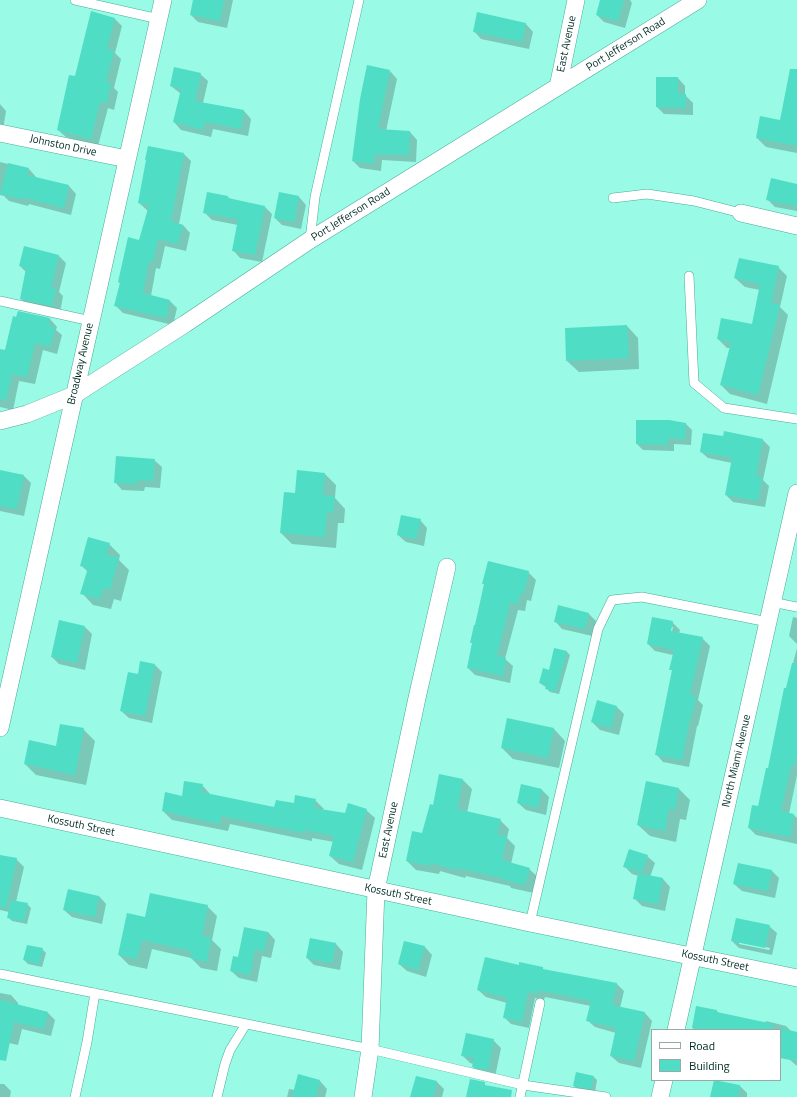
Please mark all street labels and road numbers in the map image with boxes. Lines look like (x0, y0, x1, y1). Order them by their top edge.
street label: East Avenue (555, 15, 579, 73)
street label: Port Jefferson Road (584, 15, 668, 75)
street label: Johnston Drive (28, 132, 98, 160)
street label: Port Jefferson Road (309, 185, 393, 245)
street label: Broadway Avenue (65, 322, 97, 406)
street label: North Miami Avenue (720, 713, 754, 809)
street label: East Avenue (377, 801, 401, 859)
street label: Kossuth Street (46, 812, 116, 840)
street label: Kossuth Street (363, 881, 433, 909)
street label: Kossuth Street (680, 947, 750, 975)

